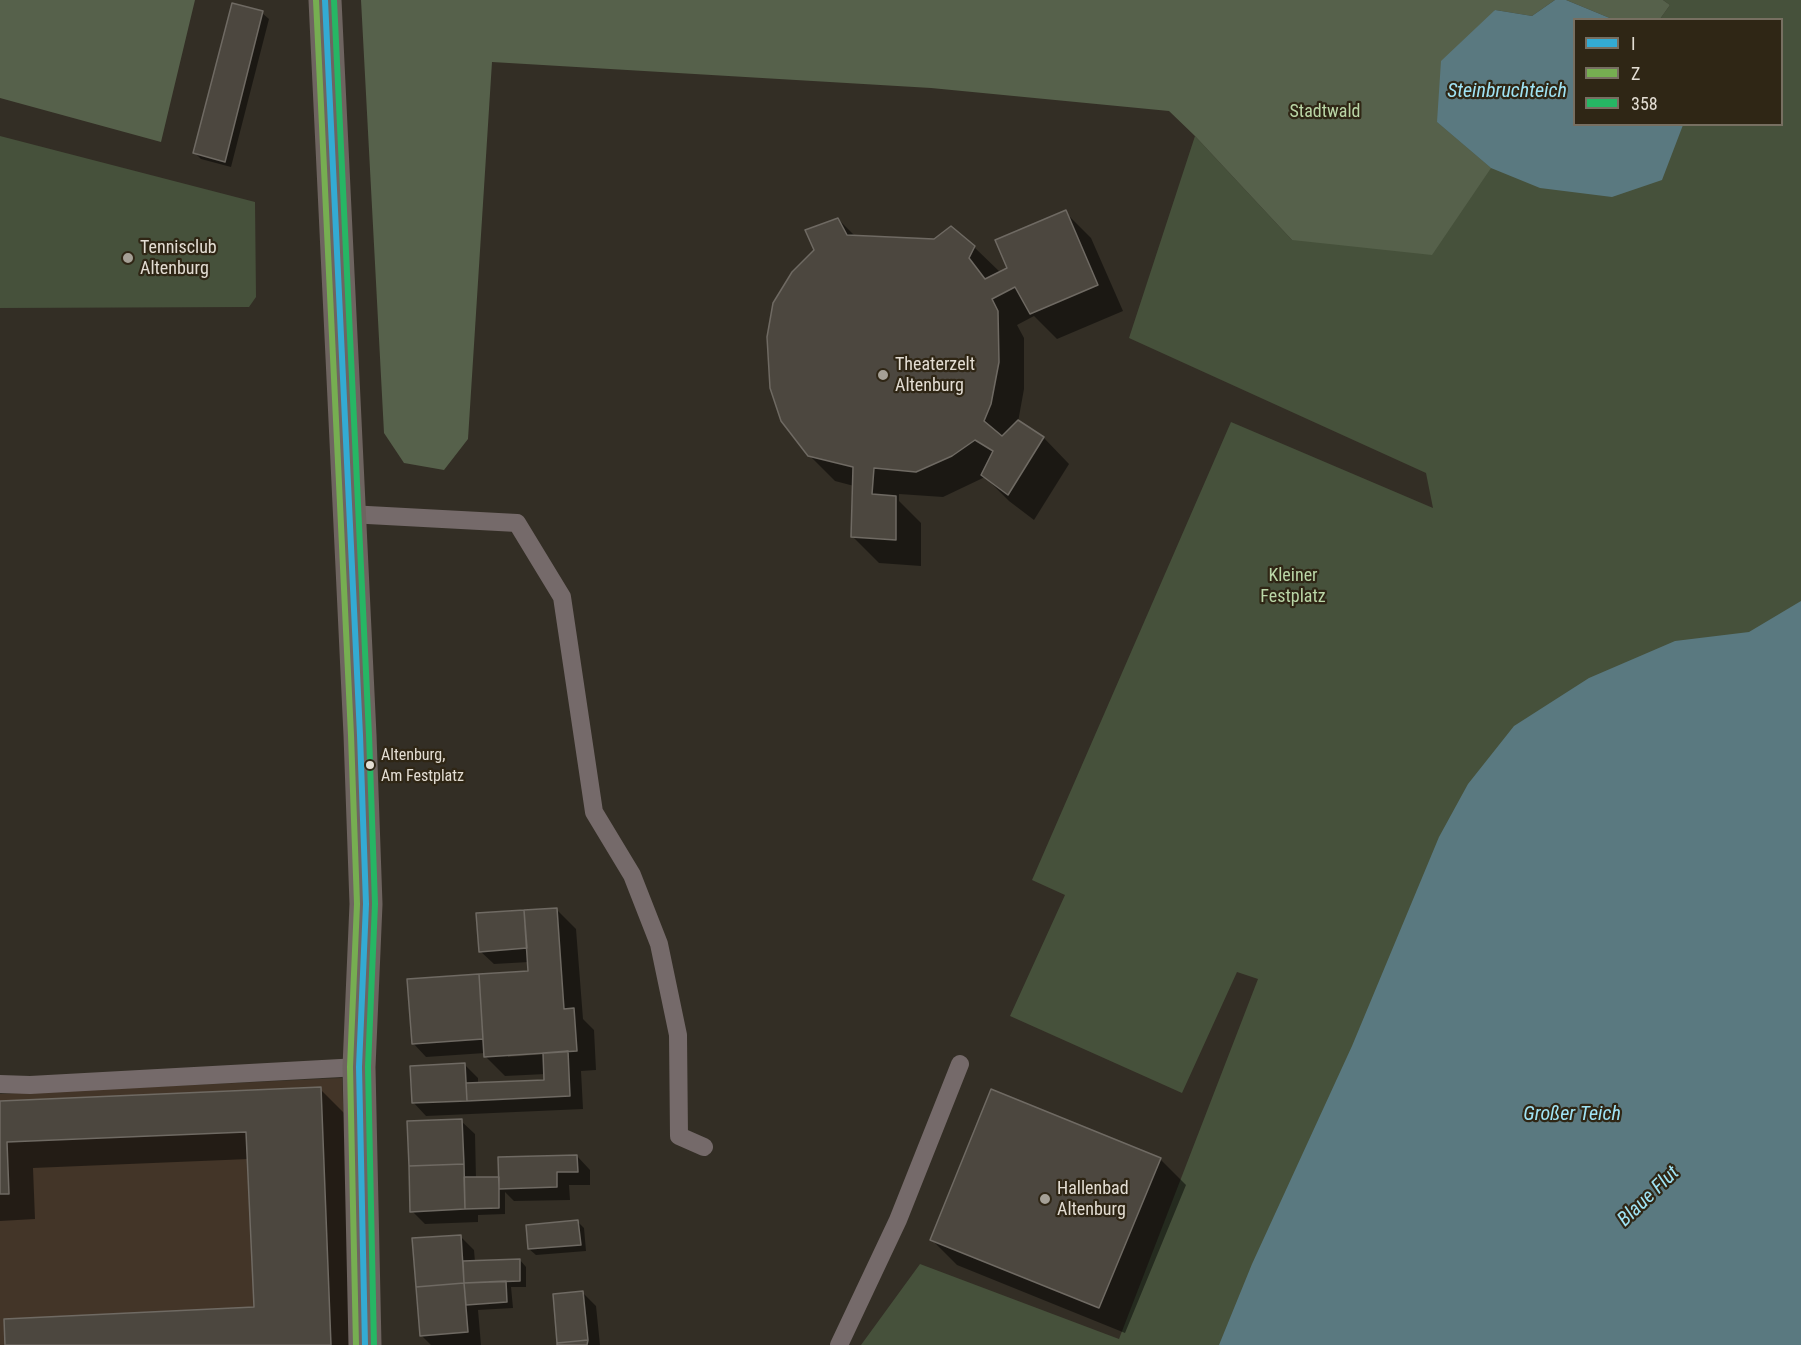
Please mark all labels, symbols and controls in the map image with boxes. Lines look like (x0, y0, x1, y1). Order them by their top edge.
legend (1573, 18, 1783, 126)
text: I (1631, 33, 1636, 54)
text: Z (1631, 63, 1640, 84)
water label: Steinbruchteich (1447, 80, 1567, 104)
text: 358 (1631, 93, 1658, 114)
park label: Stadtwald (1290, 101, 1360, 123)
place label: Tennisclub Altenburg (140, 237, 217, 280)
marker: Tennisclub Altenburg (121, 251, 135, 265)
place label: Theaterzelt Altenburg (895, 354, 975, 397)
marker: Theaterzelt Altenburg (876, 368, 890, 382)
park label: Kleiner Festplatz (1260, 565, 1326, 608)
place label: Altenburg, Am Festplatz (381, 746, 464, 784)
marker: Altenburg, Am Festplatz (364, 759, 376, 771)
water label: Großer Teich (1523, 1103, 1621, 1127)
water label: Blaue Flut (1613, 1162, 1685, 1232)
place label: Hallenbad Altenburg (1057, 1178, 1129, 1220)
marker: Hallenbad Altenburg (1038, 1192, 1052, 1206)

